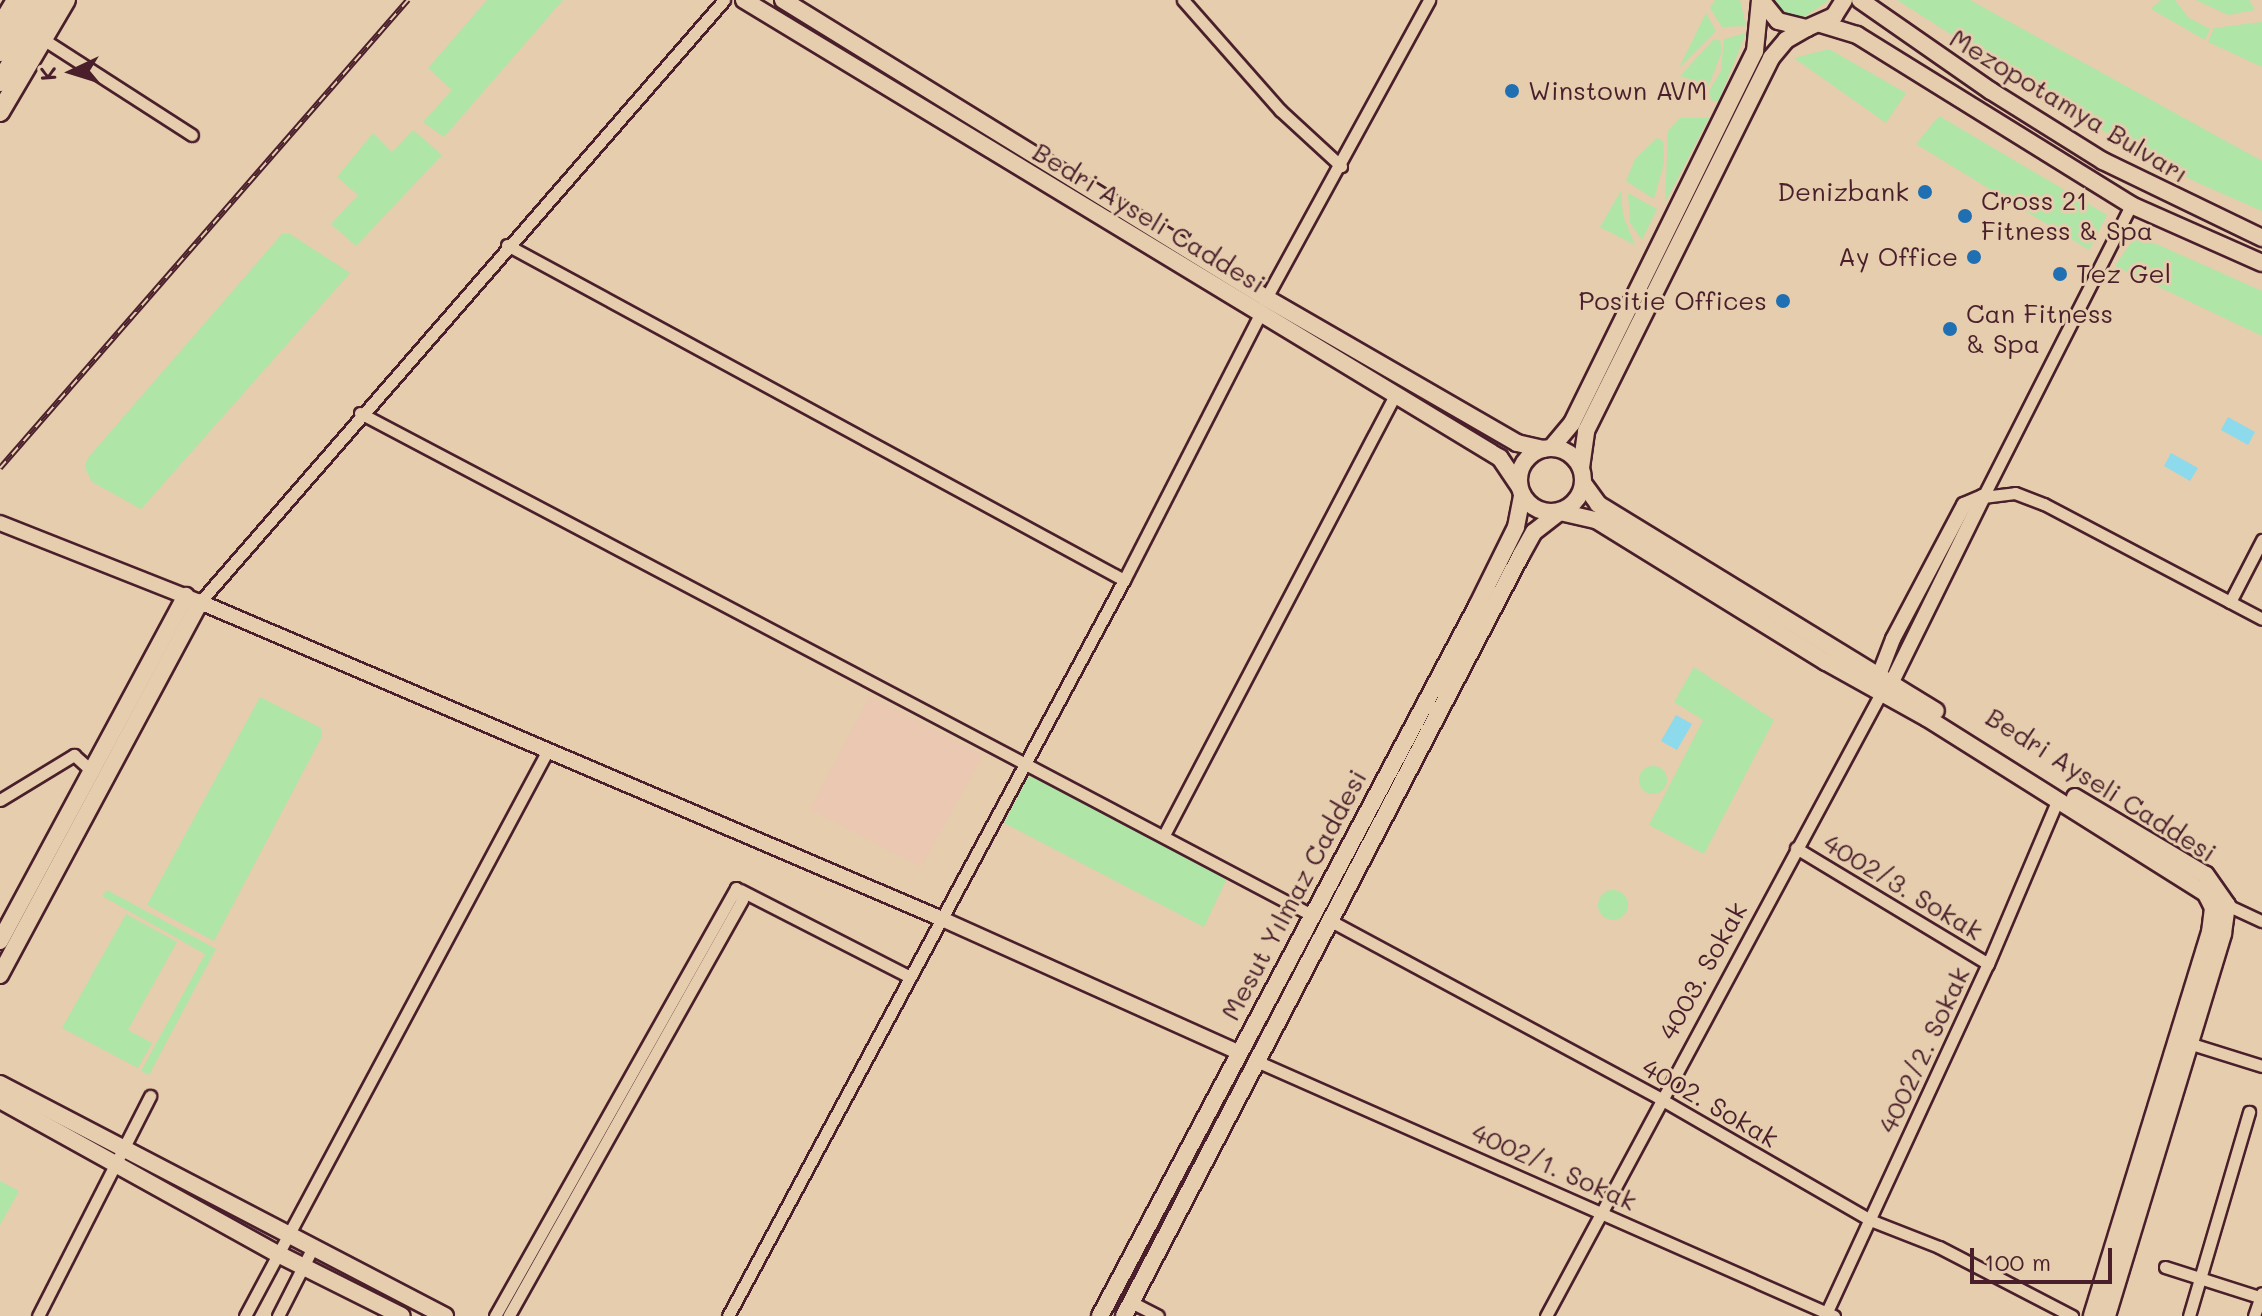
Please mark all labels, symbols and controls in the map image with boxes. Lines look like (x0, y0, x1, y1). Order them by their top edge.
street label: Mezopotamya Bulvarı (1944, 22, 2194, 190)
north arrow (32, 32, 112, 112)
text: K (33, 65, 63, 82)
place label: Winstown AVM (1528, 75, 1707, 107)
marker: Winstown AVM (1503, 82, 1521, 100)
street label: Bedri Ayseli Caddesi (1027, 136, 1271, 300)
place label: Denizbank (1777, 176, 1909, 208)
marker: Denizbank (1916, 183, 1934, 201)
place label: Cross 21 Fitness & Spa (1981, 185, 2153, 246)
marker: Cross 21 Fitness & Spa (1956, 207, 1974, 225)
place label: Ay Office (1838, 241, 1958, 273)
marker: Ay Office (1965, 248, 1983, 266)
place label: Tez Gel (2076, 258, 2171, 290)
marker: Tez Gel (2051, 265, 2069, 283)
place label: Positie Offices (1579, 285, 1767, 317)
marker: Positie Offices (1774, 292, 1792, 310)
place label: Can Fitness & Spa (1966, 298, 2113, 360)
marker: Can Fitness & Spa (1941, 320, 1959, 338)
street label: Bedri Ayseli Caddesi (1980, 701, 2222, 869)
street label: Mesut Yılmaz Caddesi (1215, 764, 1373, 1026)
street label: 4002/3. Sokak (1818, 827, 1988, 947)
street label: 4003. Sokak (1652, 897, 1754, 1045)
street label: 4002/2. Sokak (1872, 962, 1976, 1138)
street label: 4002. Sokak (1637, 1052, 1783, 1154)
street label: 4002/1. Sokak (1467, 1117, 1641, 1217)
scale bar (1974, 1232, 2116, 1282)
text: 100 m (1984, 1246, 2051, 1277)

